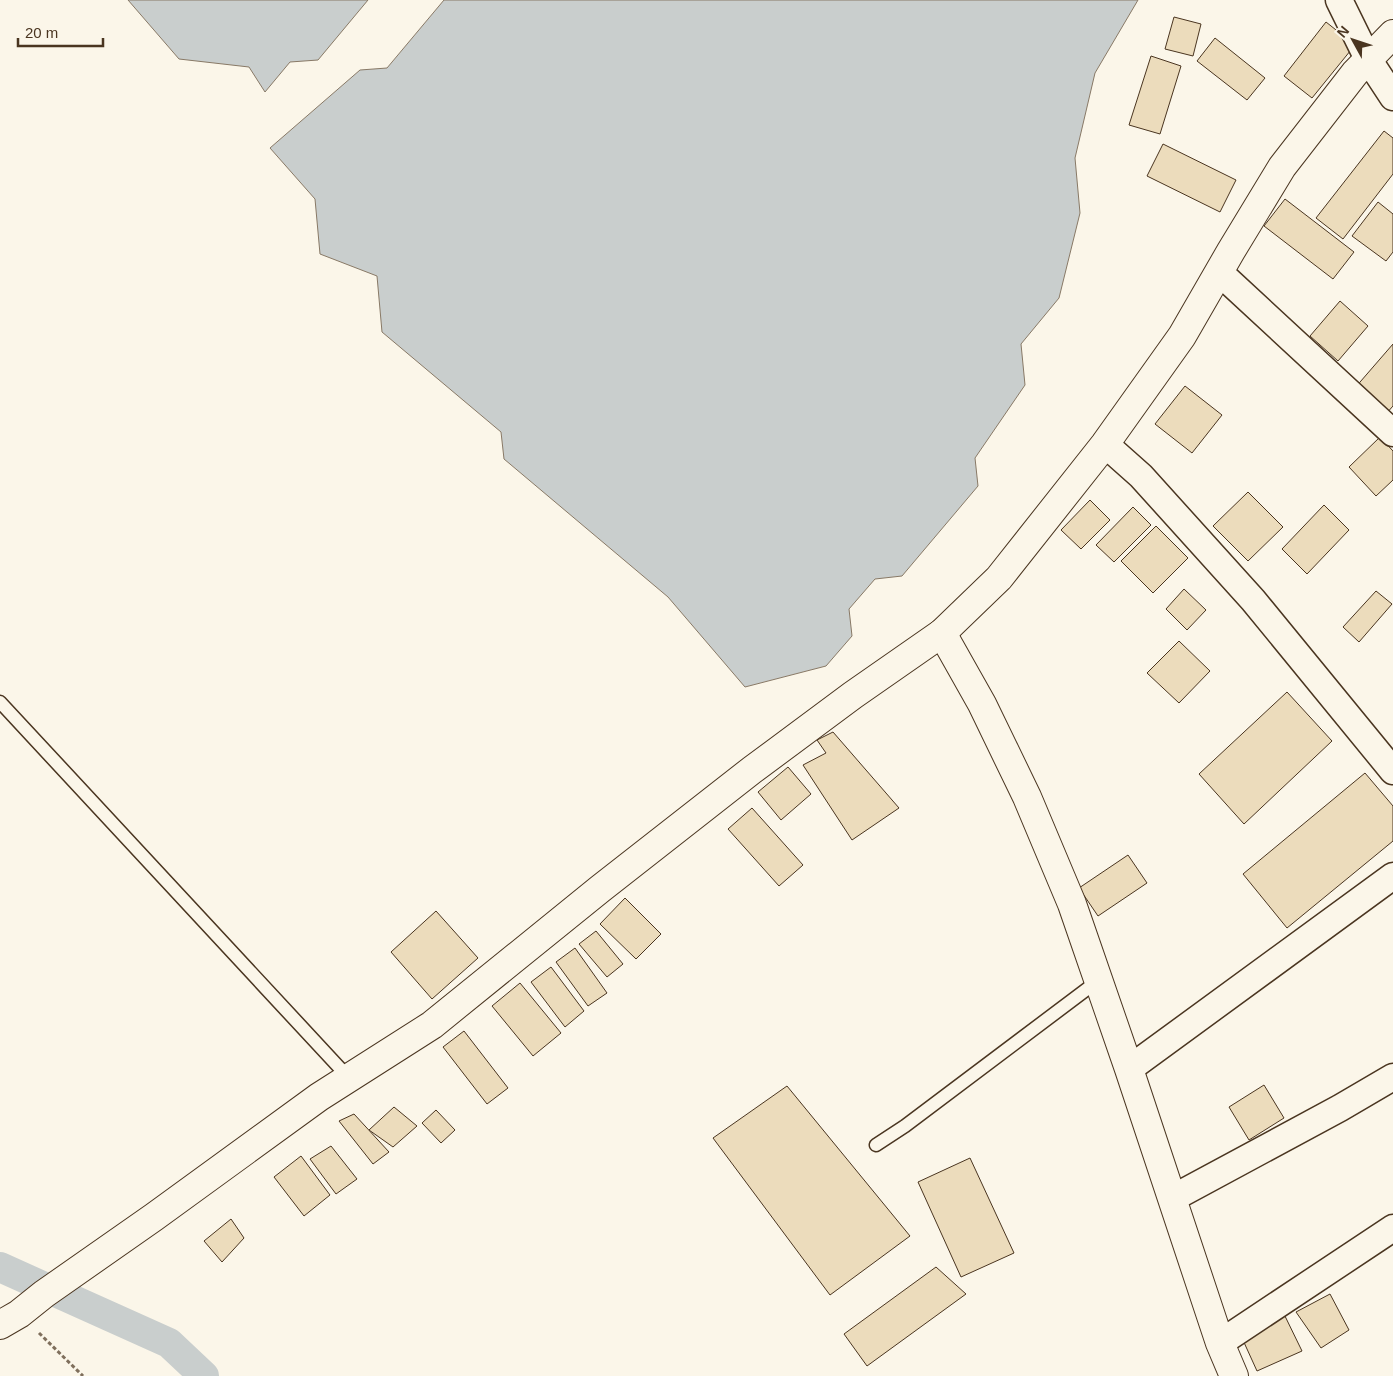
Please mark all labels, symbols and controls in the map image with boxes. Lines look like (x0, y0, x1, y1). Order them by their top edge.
scale bar (18, 15, 102, 47)
north arrow (1328, 15, 1378, 65)
text: N (1334, 23, 1352, 41)
text: 20 m (25, 24, 58, 41)

